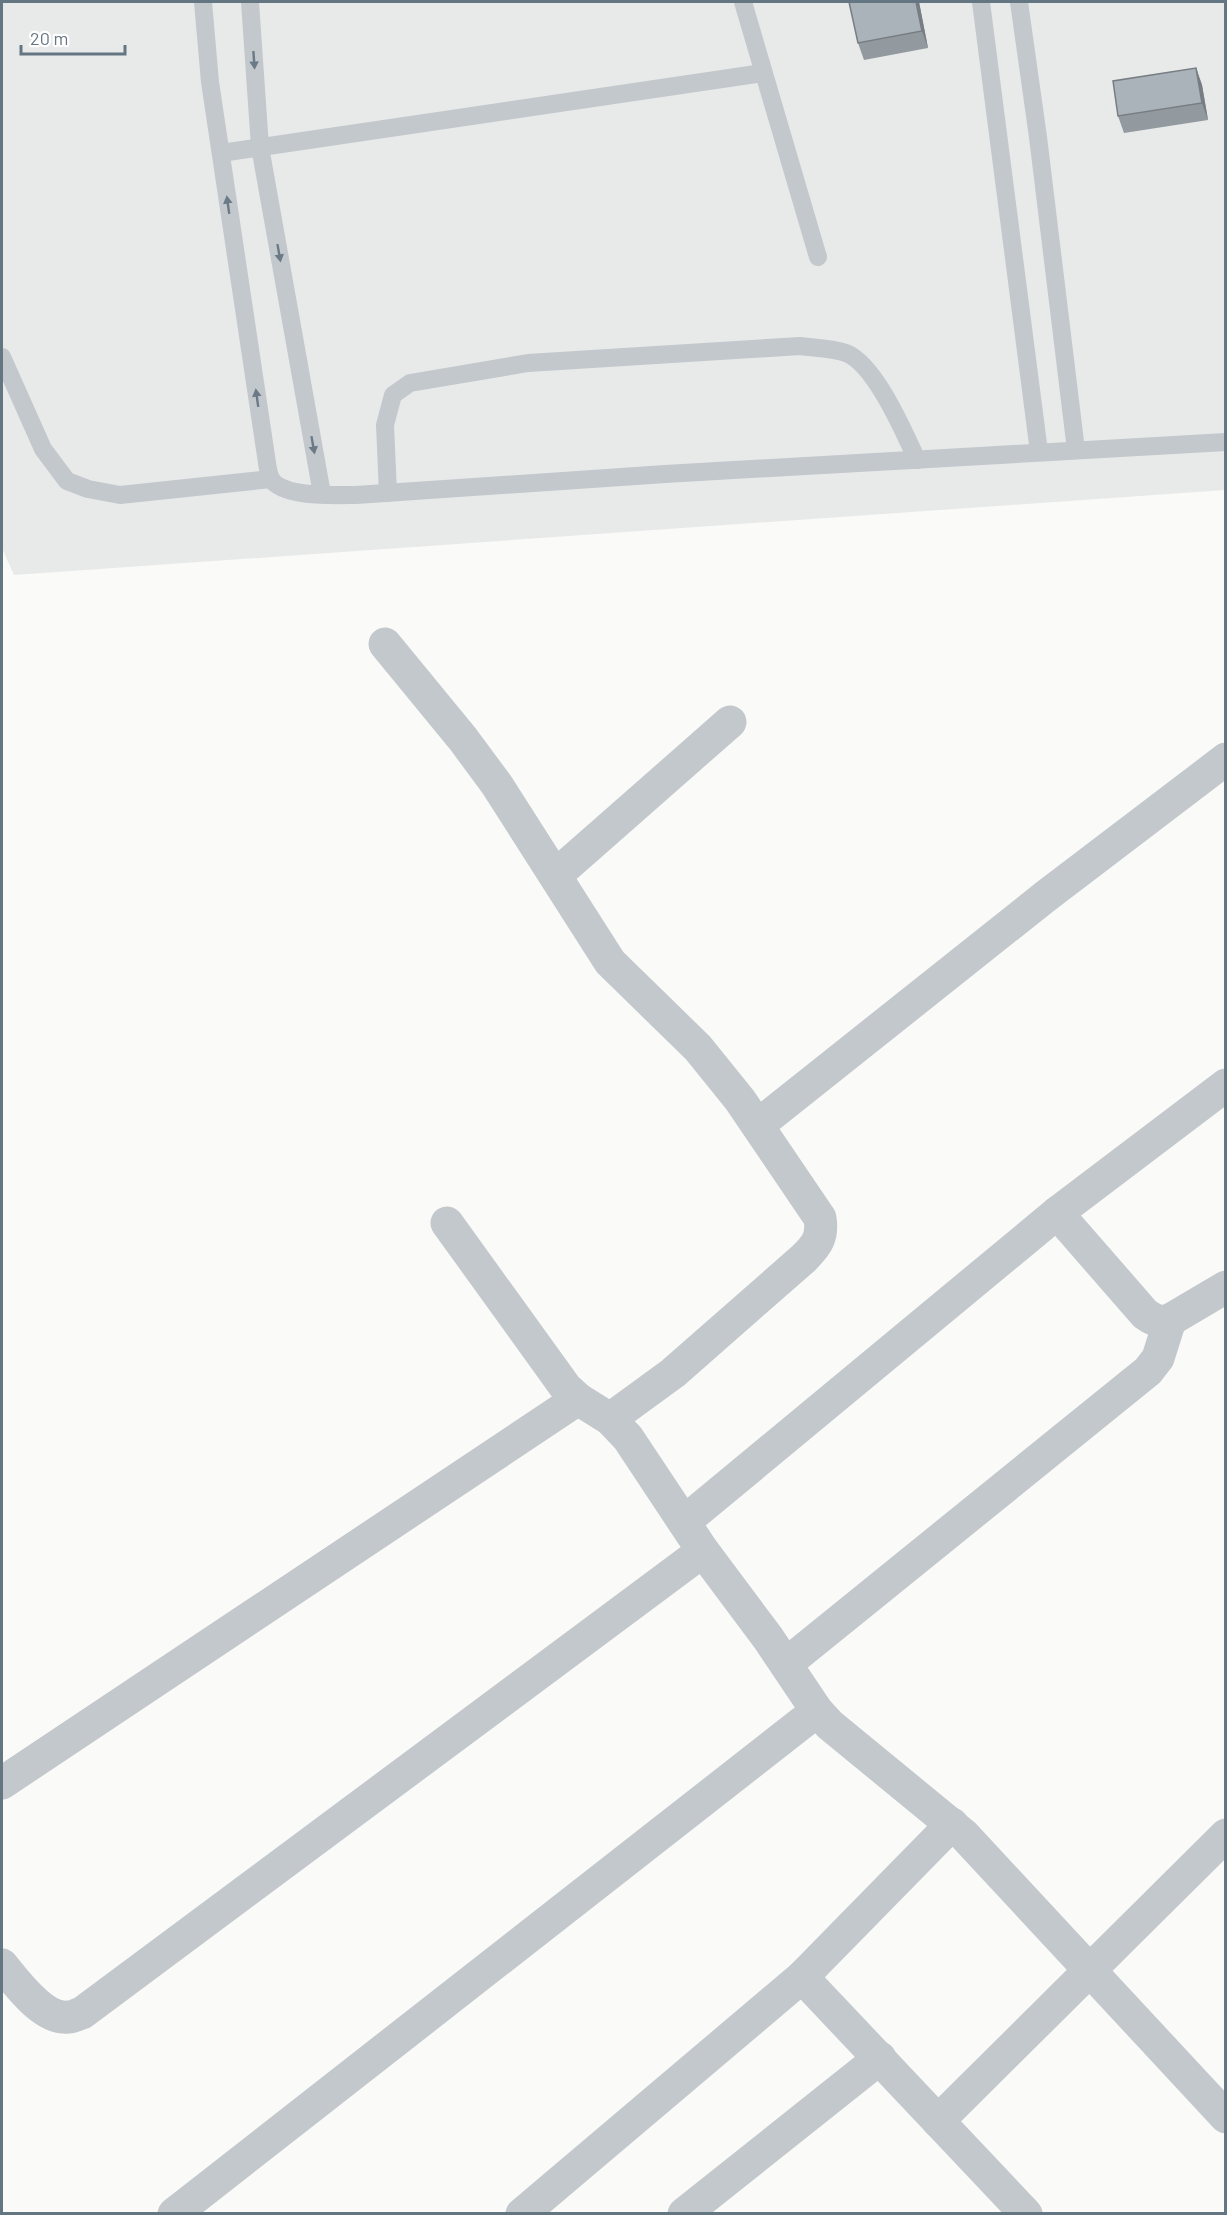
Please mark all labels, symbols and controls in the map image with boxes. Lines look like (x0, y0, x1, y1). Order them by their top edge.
scale bar (21, 18, 124, 56)
text: 20 m (30, 27, 68, 49)
one-way arrow (250, 50, 259, 69)
one-way arrow (224, 196, 233, 215)
one-way arrow (275, 244, 284, 263)
one-way arrow (252, 389, 261, 408)
one-way arrow (309, 436, 318, 455)

